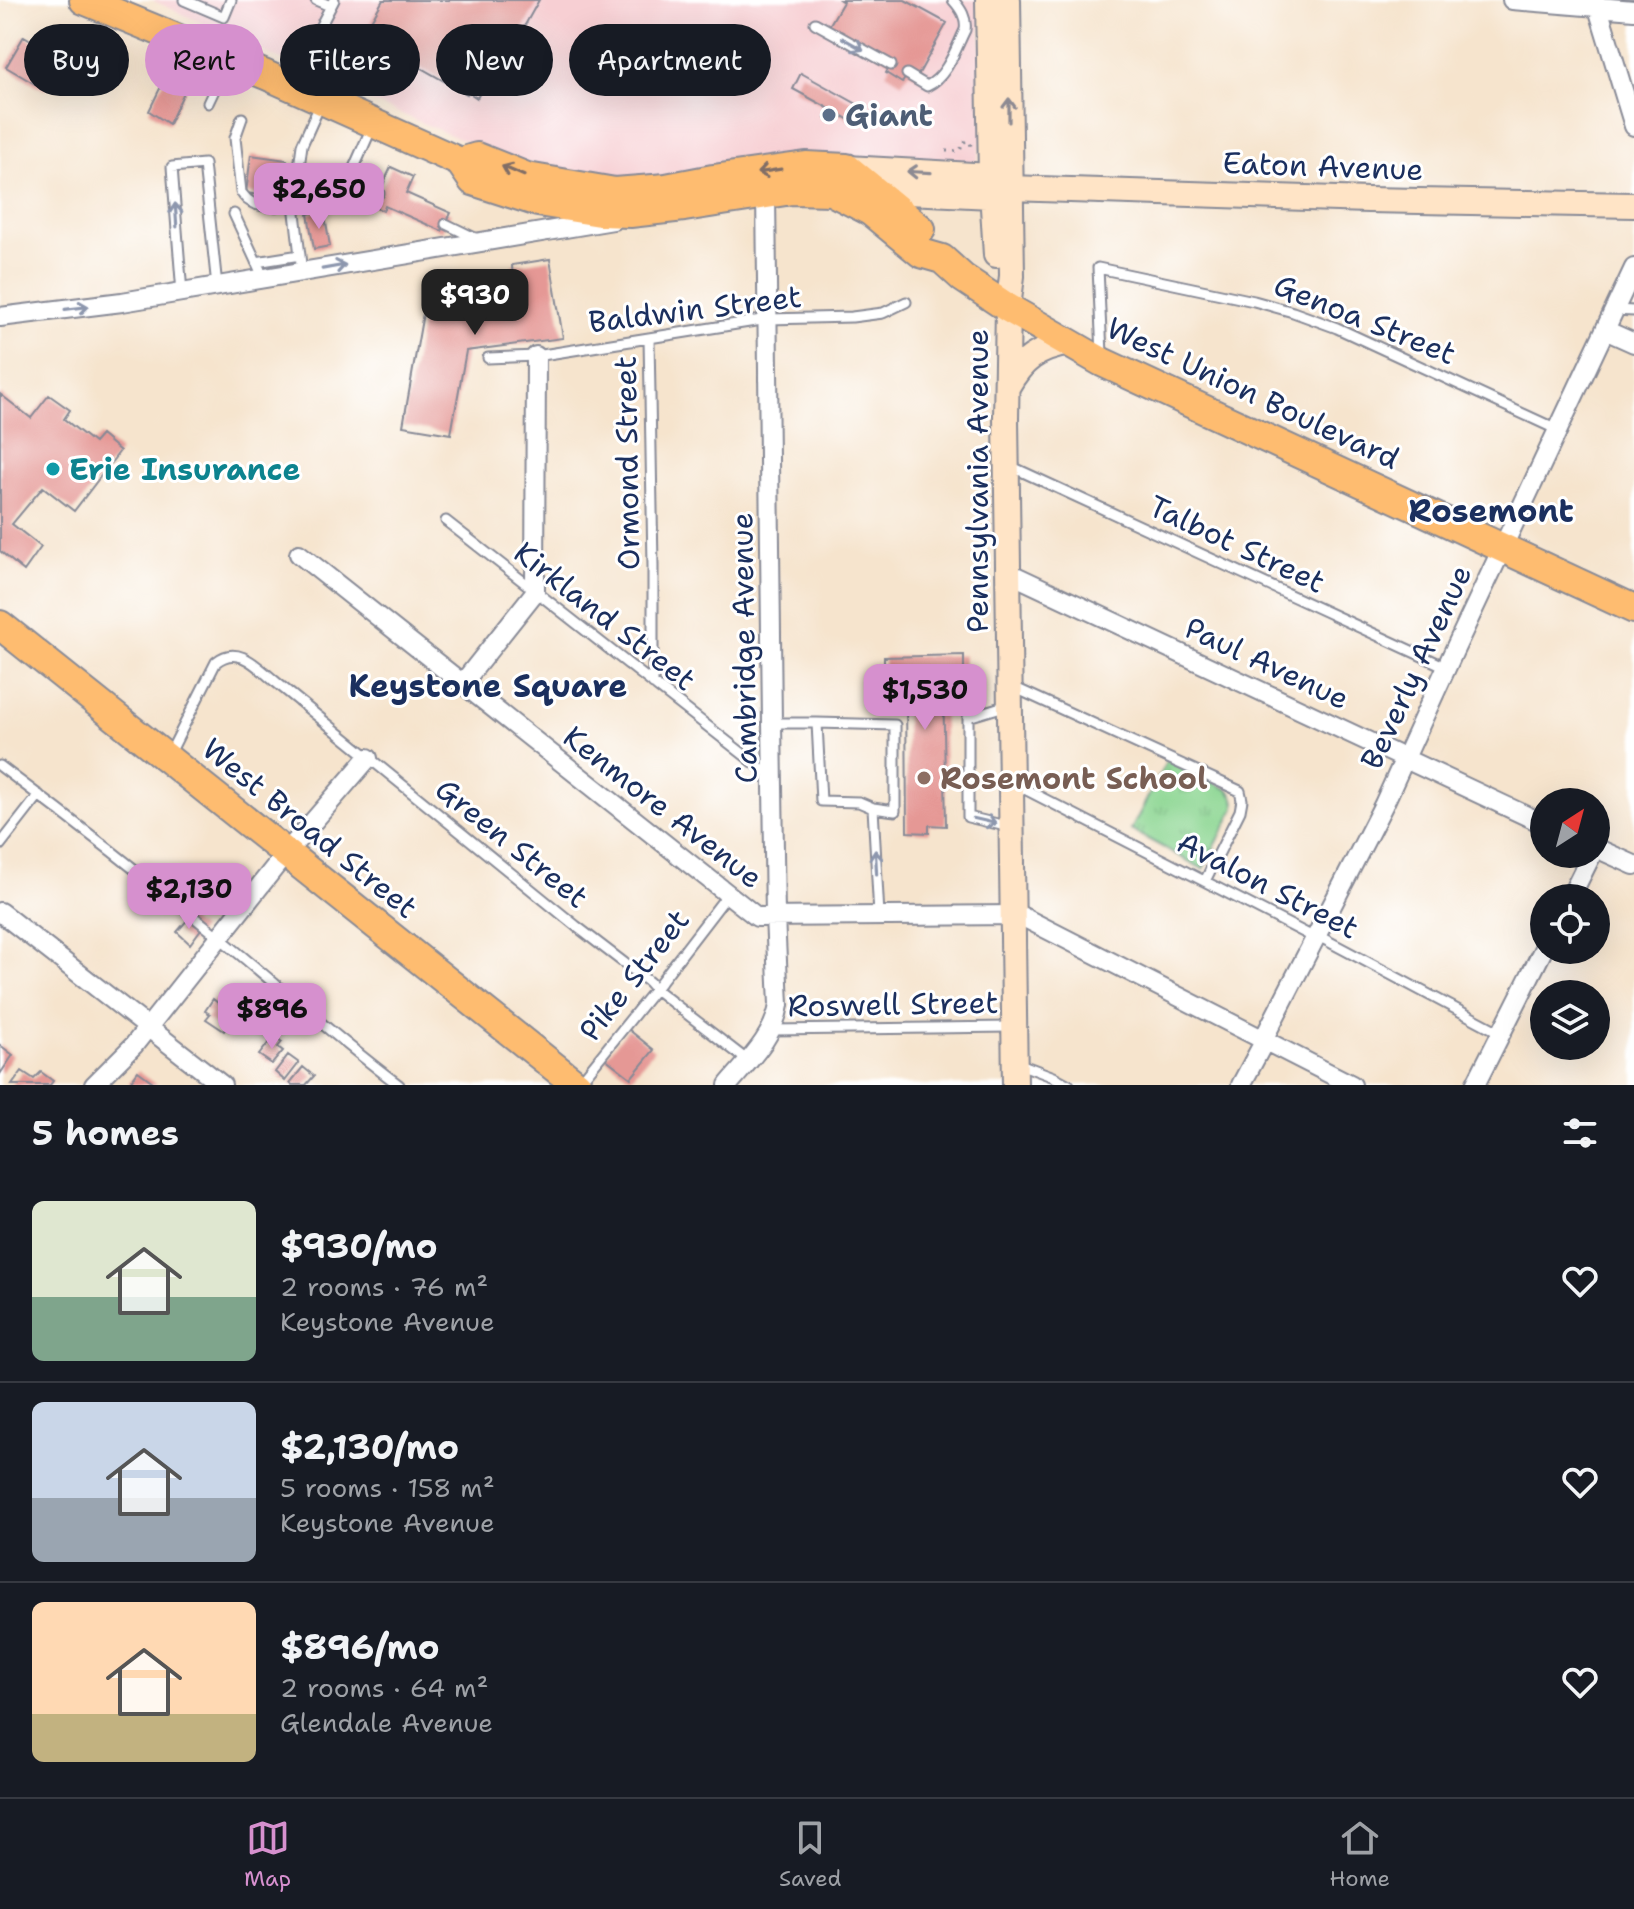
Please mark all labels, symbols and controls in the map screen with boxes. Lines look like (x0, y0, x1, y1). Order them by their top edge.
chip: Buy (24, 24, 129, 96)
chip: Rent (145, 24, 264, 96)
chip: Filters (280, 24, 420, 96)
chip: New (436, 24, 553, 96)
chip: Apartment (569, 24, 771, 96)
one-way arrow (841, 37, 864, 53)
place label: Giant (845, 95, 933, 136)
one-way arrow (1001, 97, 1017, 124)
marker: Giant (820, 106, 838, 124)
street label: Eaton Avenue (1222, 142, 1424, 190)
pin: $2,650 (254, 163, 384, 231)
one-way arrow (501, 163, 526, 177)
one-way arrow (757, 164, 782, 179)
one-way arrow (906, 164, 933, 179)
text: $2,650 (272, 171, 366, 206)
one-way arrow (168, 202, 183, 229)
one-way arrow (321, 259, 346, 274)
street label: Genoa Street (1268, 264, 1462, 374)
pin: $930 (428, 269, 522, 337)
street label: Baldwin Street (586, 276, 804, 342)
text: $930 (439, 277, 511, 312)
one-way arrow (64, 300, 90, 315)
street label: West Union Boulevard (1100, 307, 1406, 479)
street label: Pennsylvania Avenue (957, 329, 998, 633)
street label: Ormond Street (605, 356, 649, 570)
place label: Erie Insurance (69, 449, 300, 490)
marker: Erie Insurance (44, 460, 62, 478)
street label: Talbot Street (1142, 485, 1332, 603)
district label: Rosemont (1408, 489, 1574, 532)
street label: Cambridge Avenue (721, 512, 767, 784)
street label: Kirkland Street (506, 532, 704, 700)
street label: Beverly Avenue (1351, 558, 1481, 776)
street label: Paul Avenue (1178, 607, 1356, 719)
district label: Keystone Square (349, 664, 627, 707)
pin: $1,530 (860, 664, 990, 732)
text: $1,530 (882, 672, 968, 707)
street label: Kenmore Avenue (555, 716, 771, 898)
street label: West Broad Street (194, 728, 426, 928)
place label: Rosemont School (940, 758, 1208, 799)
street label: Green Street (427, 769, 597, 917)
marker: Rosemont School (915, 769, 933, 787)
north arrow (1530, 788, 1610, 868)
map controls (1530, 788, 1610, 1060)
one-way arrow (971, 814, 997, 829)
street label: Avalon Street (1170, 822, 1366, 948)
one-way arrow (868, 849, 883, 876)
pin: $2,130 (124, 863, 254, 931)
text: $2,130 (145, 871, 233, 906)
button: locate (1530, 884, 1610, 964)
street label: Pike Street (570, 901, 698, 1049)
button: layers (1530, 980, 1610, 1060)
street label: Roswell Street (787, 982, 999, 1026)
pin: $896 (225, 983, 319, 1051)
text: $896 (236, 991, 308, 1026)
text: 5 homes (32, 1110, 179, 1156)
icon: filters (1558, 1111, 1602, 1155)
text: $930/mo (280, 1223, 438, 1269)
icon: home (96, 1233, 192, 1329)
icon: heart (1558, 1259, 1602, 1303)
text: 2 rooms · 76 m² (280, 1269, 488, 1304)
text: Keystone Avenue (280, 1304, 495, 1339)
text: $2,130/mo (280, 1424, 459, 1470)
icon: home (96, 1434, 192, 1530)
icon: heart (1558, 1460, 1602, 1504)
text: 5 rooms · 158 m² (280, 1470, 495, 1505)
text: Keystone Avenue (280, 1505, 495, 1540)
text: $896/mo (280, 1624, 440, 1670)
icon: home (96, 1634, 192, 1730)
icon: heart (1558, 1660, 1602, 1704)
text: 2 rooms · 64 m² (280, 1670, 488, 1705)
text: Glendale Avenue (280, 1705, 493, 1740)
tab: Map (244, 1816, 291, 1893)
tab: Saved (779, 1816, 842, 1893)
tab: Home (1330, 1816, 1390, 1893)

